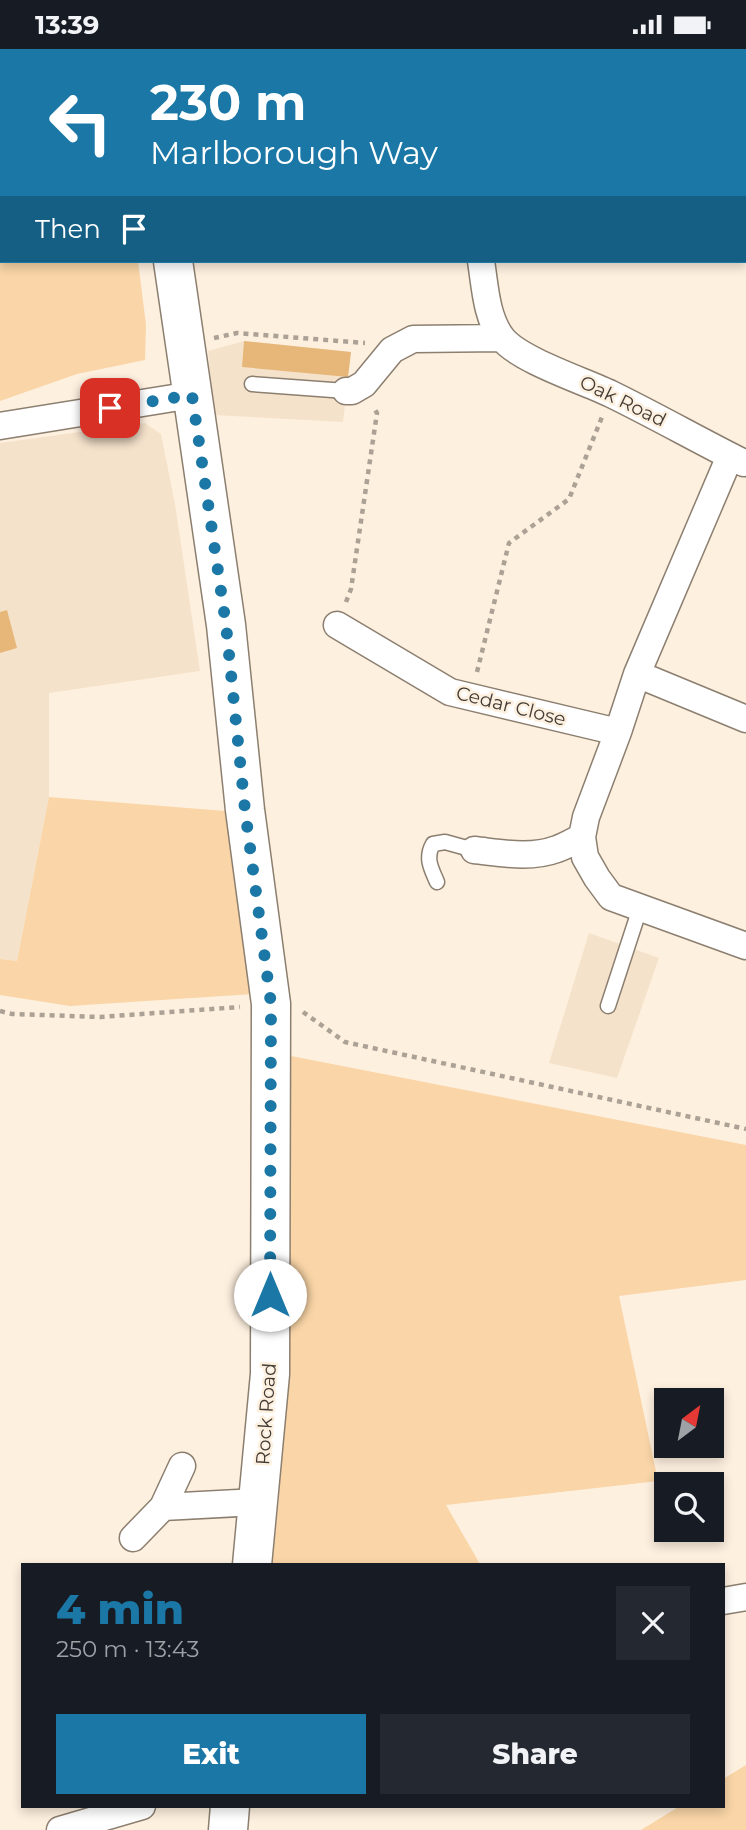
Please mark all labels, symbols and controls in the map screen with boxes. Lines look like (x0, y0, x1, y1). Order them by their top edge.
text: 13:39 (35, 9, 99, 41)
text: 230 m (150, 73, 306, 132)
icon: left (35, 77, 126, 168)
text: Marlborough Way (150, 133, 438, 172)
icon: arrive (115, 210, 153, 248)
text: Then (35, 213, 101, 245)
street label: Oak Road (576, 370, 670, 432)
pin (80, 378, 140, 438)
icon: arrive (91, 389, 129, 427)
street label: Cedar Close (454, 681, 568, 731)
position arrow (233, 1258, 307, 1332)
street label: Rock Road (251, 1362, 281, 1466)
north arrow (654, 1388, 724, 1458)
map controls (654, 1388, 724, 1542)
button: search (654, 1472, 724, 1542)
text: 4 min (56, 1583, 184, 1635)
button: close (616, 1586, 690, 1660)
text: 250 m · 13:43 (56, 1635, 200, 1663)
button: Exit (56, 1714, 366, 1794)
button: Share (380, 1714, 690, 1794)

